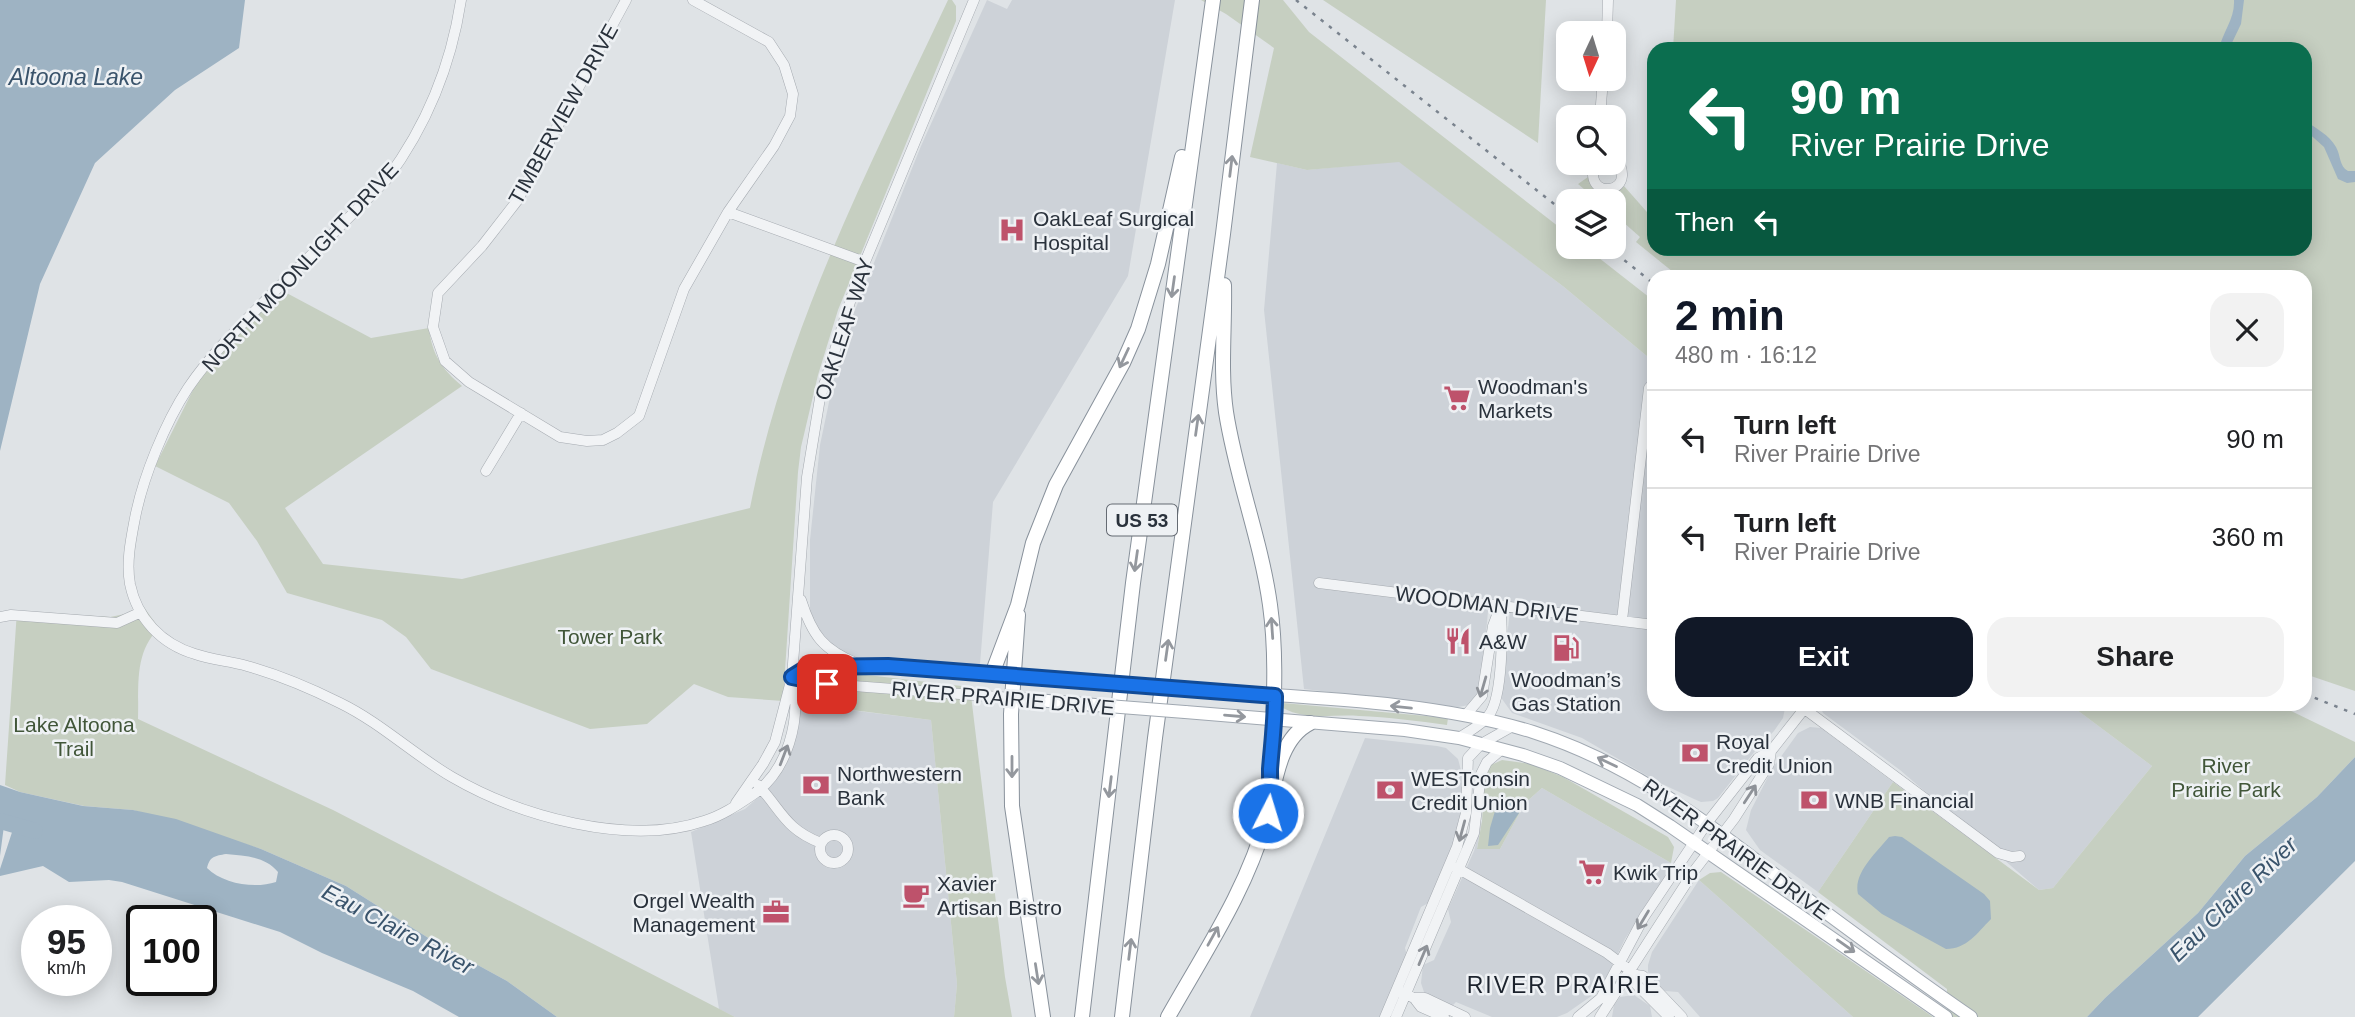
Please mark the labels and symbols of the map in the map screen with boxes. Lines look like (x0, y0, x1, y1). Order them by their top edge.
street label: TIMBERVIEW DRIVE (504, 20, 622, 208)
north arrow (1556, 21, 1626, 91)
water label: Altoona Lake (7, 64, 143, 90)
one-way arrow (1225, 156, 1238, 178)
street label: NORTH MOONLIGHT DRIVE (197, 158, 403, 376)
place label: OakLeaf Surgical Hospital (1033, 207, 1194, 254)
hospital icon: OakLeaf Surgical Hospital (997, 215, 1027, 245)
street label: OAKLEAF WAY (810, 255, 878, 403)
one-way arrow (1166, 275, 1179, 298)
one-way arrow (1117, 348, 1130, 369)
place label: Woodman's Markets (1478, 375, 1588, 422)
supermarket icon: Woodman's Markets (1442, 383, 1472, 413)
one-way arrow (1191, 414, 1204, 437)
road number: US 53 (1107, 505, 1177, 536)
one-way arrow (1129, 549, 1142, 572)
street label: WOODMAN DRIVE (1394, 581, 1580, 627)
one-way arrow (1265, 617, 1278, 640)
park label: Tower Park (557, 625, 663, 648)
restaurant icon: A&W (1443, 626, 1473, 656)
place label: A&W (1479, 630, 1527, 653)
fuel station icon: Woodman’s Gas Station (1551, 633, 1581, 663)
one-way arrow (1160, 640, 1173, 662)
pin (797, 654, 857, 714)
place label: Woodman’s Gas Station (1511, 668, 1621, 715)
one-way arrow (1476, 676, 1489, 698)
street label: RIVER PRAIRIE DRIVE (890, 677, 1116, 719)
one-way arrow (1390, 700, 1413, 713)
one-way arrow (1223, 710, 1245, 723)
park label: Lake Altoona Trail (13, 713, 135, 760)
place label: Royal Credit Union (1716, 730, 1833, 777)
bank icon: Royal Credit Union (1680, 738, 1710, 768)
one-way arrow (779, 744, 792, 766)
park label: River Prairie Park (2171, 754, 2281, 801)
one-way arrow (1005, 755, 1018, 778)
one-way arrow (1597, 755, 1618, 769)
place label: Northwestern Bank (837, 762, 962, 809)
place label: WESTconsin Credit Union (1411, 767, 1530, 814)
bank icon: Northwestern Bank (801, 770, 831, 800)
street label: RIVER PRAIRIE DRIVE (1639, 774, 1833, 924)
one-way arrow (1104, 775, 1117, 798)
bank icon: WESTconsin Credit Union (1375, 775, 1405, 805)
position arrow (1231, 776, 1305, 850)
one-way arrow (1743, 785, 1757, 804)
bank icon: WNB Financial (1799, 785, 1829, 815)
place label: WNB Financial (1835, 789, 1974, 812)
one-way arrow (1454, 819, 1467, 841)
water label: Eau Claire River (2164, 831, 2303, 967)
supermarket icon: Kwik Trip (1577, 857, 1607, 887)
place label: Kwik Trip (1613, 861, 1698, 884)
place label: Xavier Artisan Bistro (937, 872, 1062, 919)
water label: Eau Claire River (318, 878, 479, 980)
cafe icon: Xavier Artisan Bistro (901, 880, 931, 910)
place label: Orgel Wealth Management (632, 889, 755, 936)
office icon: Orgel Wealth Management (761, 897, 791, 927)
speed limit sign: 100 (126, 905, 217, 996)
one-way arrow (1635, 909, 1649, 929)
one-way arrow (1207, 926, 1220, 947)
one-way arrow (1123, 938, 1136, 961)
one-way arrow (1836, 939, 1855, 953)
one-way arrow (1418, 944, 1431, 966)
one-way arrow (1031, 962, 1044, 985)
district label: RIVER PRAIRIE (1467, 972, 1661, 998)

